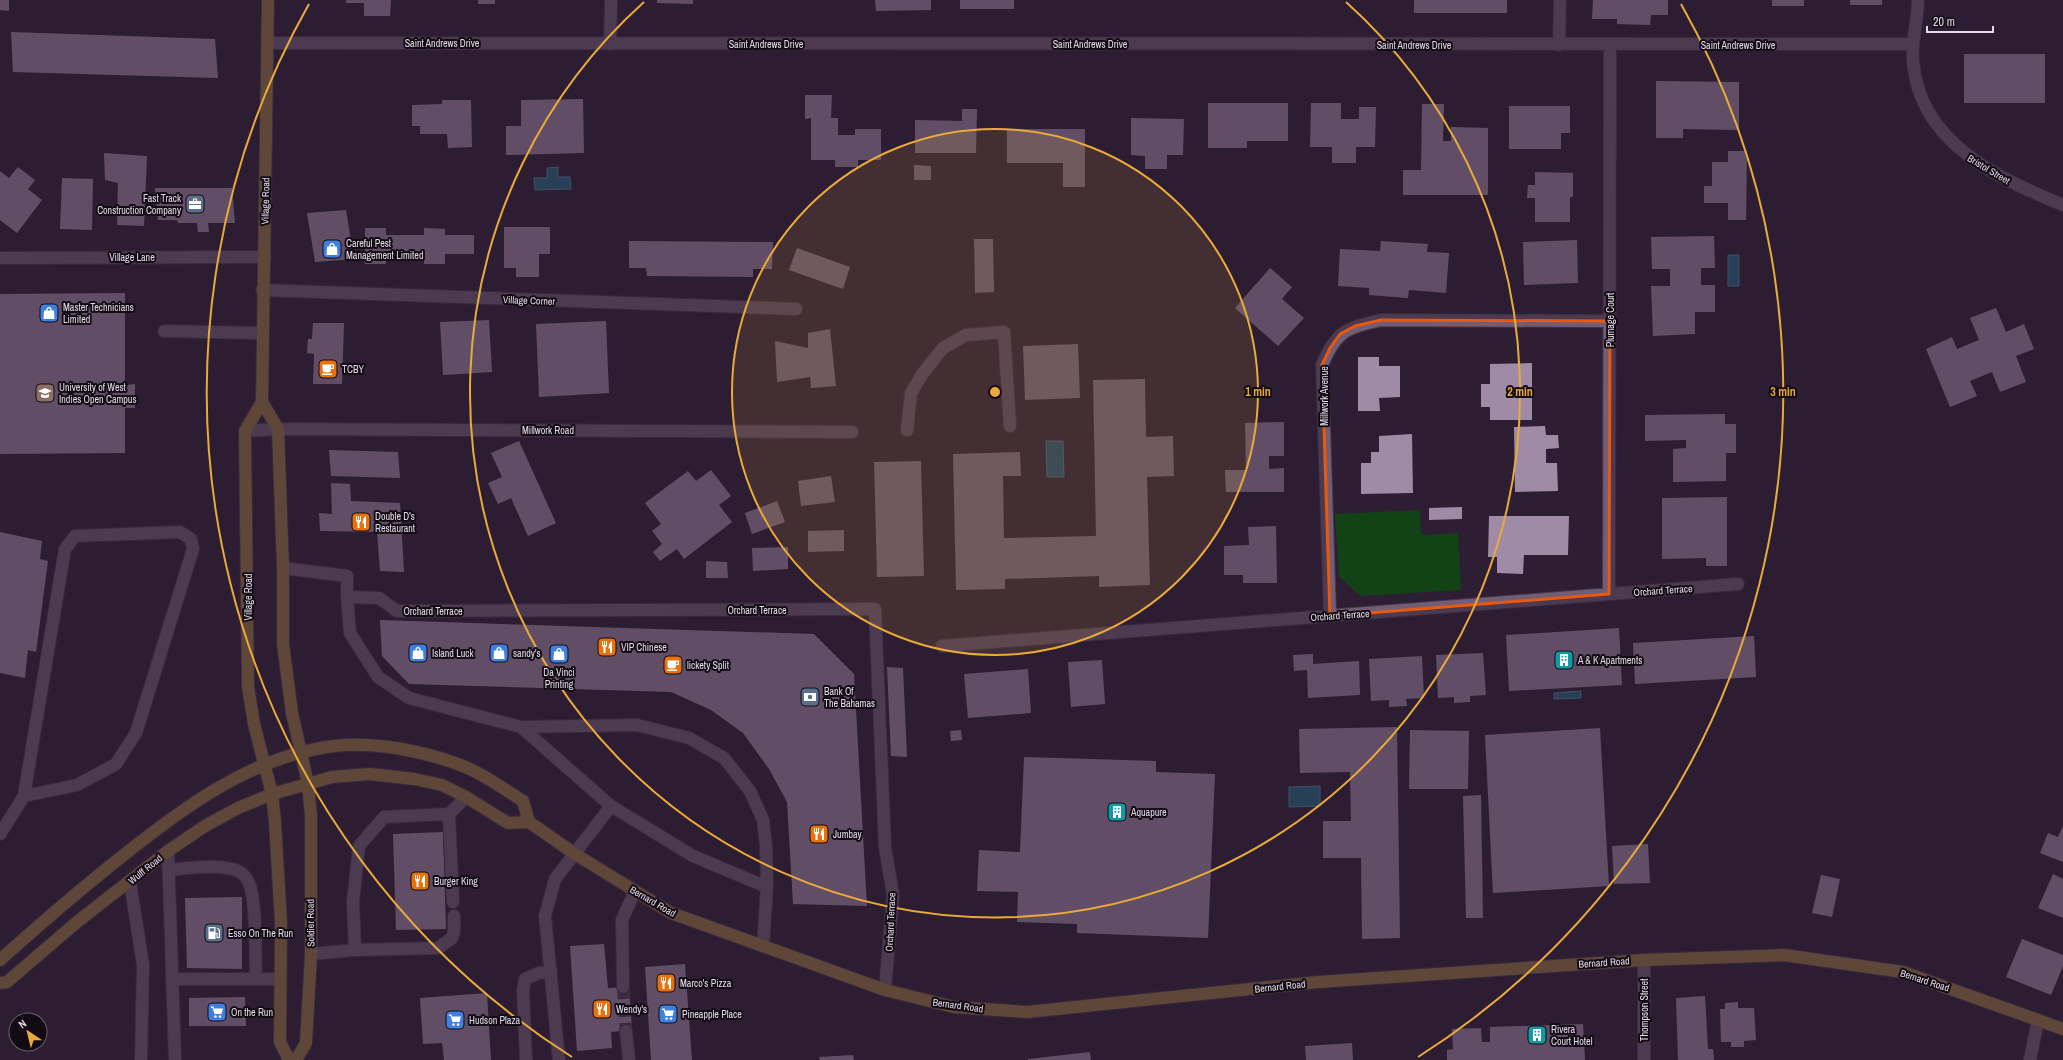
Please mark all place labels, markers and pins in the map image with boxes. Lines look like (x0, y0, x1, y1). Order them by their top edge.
place label: Fast Track Construction Company (97, 192, 182, 217)
office icon: Fast Track Construction Company (184, 193, 206, 215)
place label: Careful Pest Management Limited (346, 237, 424, 262)
shop icon: Careful Pest Management Limited (321, 238, 343, 260)
place label: Master Technicians Limited (63, 301, 134, 326)
shop icon: Master Technicians Limited (38, 302, 60, 324)
cafe icon: TCBY (317, 358, 339, 380)
place label: TCBY (342, 363, 364, 376)
place label: University of West Indies Open Campus (59, 381, 137, 406)
school or university icon: University of West Indies Open Campus (34, 382, 56, 404)
centre of rings (988, 385, 1002, 399)
place label: Double D's Restaurant (375, 510, 416, 535)
restaurant icon: Double D's Restaurant (350, 511, 372, 533)
restaurant icon: VIP Chinese (596, 636, 618, 658)
place label: VIP Chinese (621, 641, 667, 654)
shop icon: Island Luck (407, 642, 429, 664)
shop icon: sandy's (488, 642, 510, 664)
shop icon: Da Vinci Printing (548, 643, 570, 665)
place label: Island Luck (432, 647, 474, 660)
place label: sandy's (513, 647, 541, 660)
building icon: A & K Apartments (1553, 649, 1575, 671)
cafe icon: lickety Split (662, 654, 684, 676)
place label: A & K Apartments (1577, 654, 1642, 667)
place label: lickety Split (687, 659, 730, 672)
place label: Da Vinci Printing (543, 666, 575, 691)
place label: Bank Of The Bahamas (824, 685, 875, 710)
bank icon: Bank Of The Bahamas (799, 686, 821, 708)
building icon: Aquapure (1106, 801, 1128, 823)
place label: Aquapure (1130, 806, 1167, 819)
restaurant icon: Jumbay (808, 823, 830, 845)
place label: Jumbay (833, 828, 863, 841)
restaurant icon: Burger King (409, 870, 431, 892)
place label: Burger King (434, 875, 478, 888)
fuel station icon: Esso On The Run (203, 922, 225, 944)
place label: Esso On The Run (228, 927, 293, 940)
restaurant icon: Marco's Pizza (655, 972, 677, 994)
place label: Marco's Pizza (680, 977, 732, 990)
restaurant icon: Wendy's (591, 998, 613, 1020)
supermarket icon: On the Run (206, 1001, 228, 1023)
place label: Wendy's (616, 1003, 647, 1016)
supermarket icon: Pineapple Place (657, 1003, 679, 1025)
place label: On the Run (231, 1006, 273, 1019)
place label: Pineapple Place (682, 1008, 742, 1021)
supermarket icon: Hudson Plaza (444, 1009, 466, 1031)
place label: Hudson Plaza (469, 1014, 520, 1027)
place label: Rivera Court Hotel (1551, 1023, 1593, 1048)
building icon: Rivera Court Hotel (1526, 1024, 1548, 1046)

